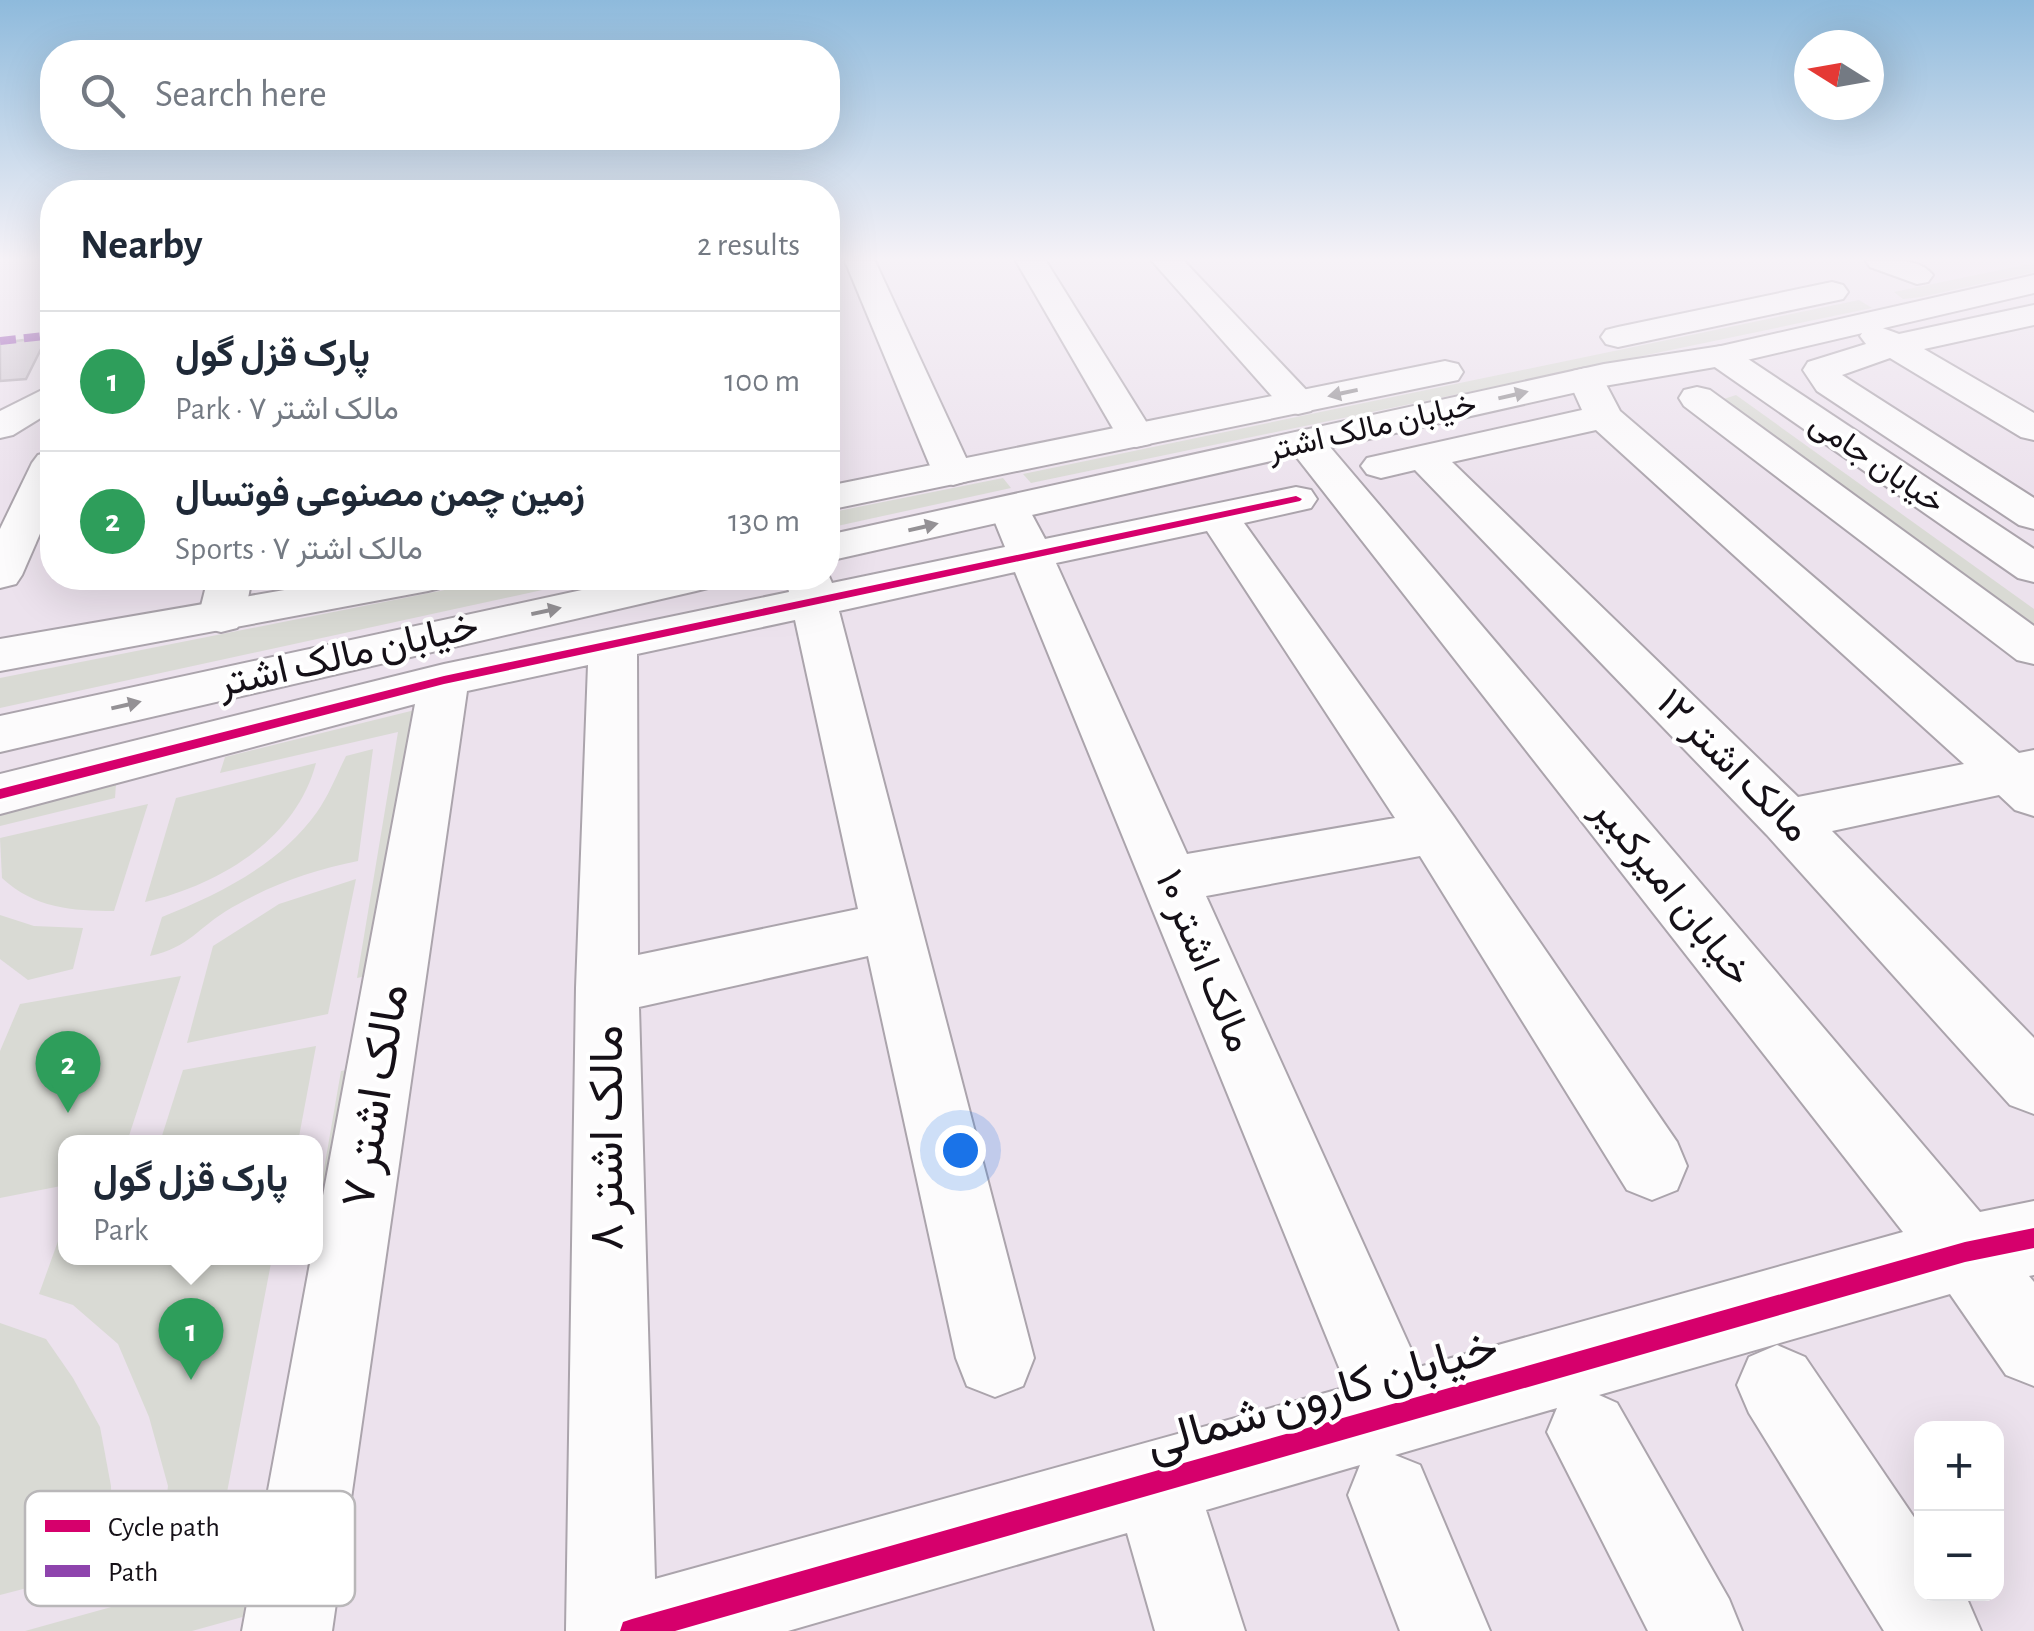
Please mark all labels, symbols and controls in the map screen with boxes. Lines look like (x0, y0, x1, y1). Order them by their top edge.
north arrow (1794, 30, 1884, 120)
search box (40, 40, 840, 150)
icon: search (75, 68, 130, 123)
text: Search here (155, 76, 327, 114)
text: Nearby (80, 224, 203, 266)
text: 2 results (697, 229, 800, 261)
text: پارک قزل گول (175, 336, 370, 374)
text: 1 (107, 365, 118, 397)
text: 100 m (724, 365, 800, 397)
one-way arrow (1327, 386, 1358, 402)
street label: خیابان مالک اشتر (1264, 387, 1480, 470)
one-way arrow (1498, 387, 1529, 402)
text: Park · مالک اشتر ۷ (175, 393, 399, 425)
street label: خیابان جامی (1803, 407, 1950, 521)
text: زمین چمن مصنوعی فوتسال (175, 476, 585, 514)
text: 2 (105, 505, 120, 537)
text: 130 m (728, 505, 800, 537)
one-way arrow (908, 519, 939, 534)
text: Sports · مالک اشتر ۷ (175, 533, 423, 565)
one-way arrow (531, 602, 562, 618)
street label: خیابان مالک اشتر (213, 606, 483, 708)
street label: مالک اشتر ۱۲ (1647, 682, 1817, 852)
one-way arrow (111, 697, 142, 712)
street label: خیابان امیرکبیر (1581, 790, 1760, 995)
street label: مالک اشتر ۱۰ (1145, 864, 1260, 1059)
street label: مالک اشتر ۷ (335, 981, 420, 1212)
street label: مالک اشتر ۸ (584, 1025, 635, 1251)
pin: 2 (36, 1030, 100, 1113)
your location (935, 1125, 986, 1176)
popup (58, 1135, 323, 1265)
text: پارک قزل گول (93, 1161, 288, 1199)
text: Park (93, 1214, 148, 1246)
pin: 1 (158, 1298, 224, 1380)
street label: خیابان کارون شمالی (1141, 1323, 1504, 1472)
map controls (1914, 1421, 2004, 1601)
button: + (1914, 1421, 2004, 1511)
legend (25, 1491, 355, 1606)
button: − (1914, 1511, 2004, 1601)
text: Cycle path (108, 1514, 220, 1542)
text: Path (108, 1559, 158, 1587)

